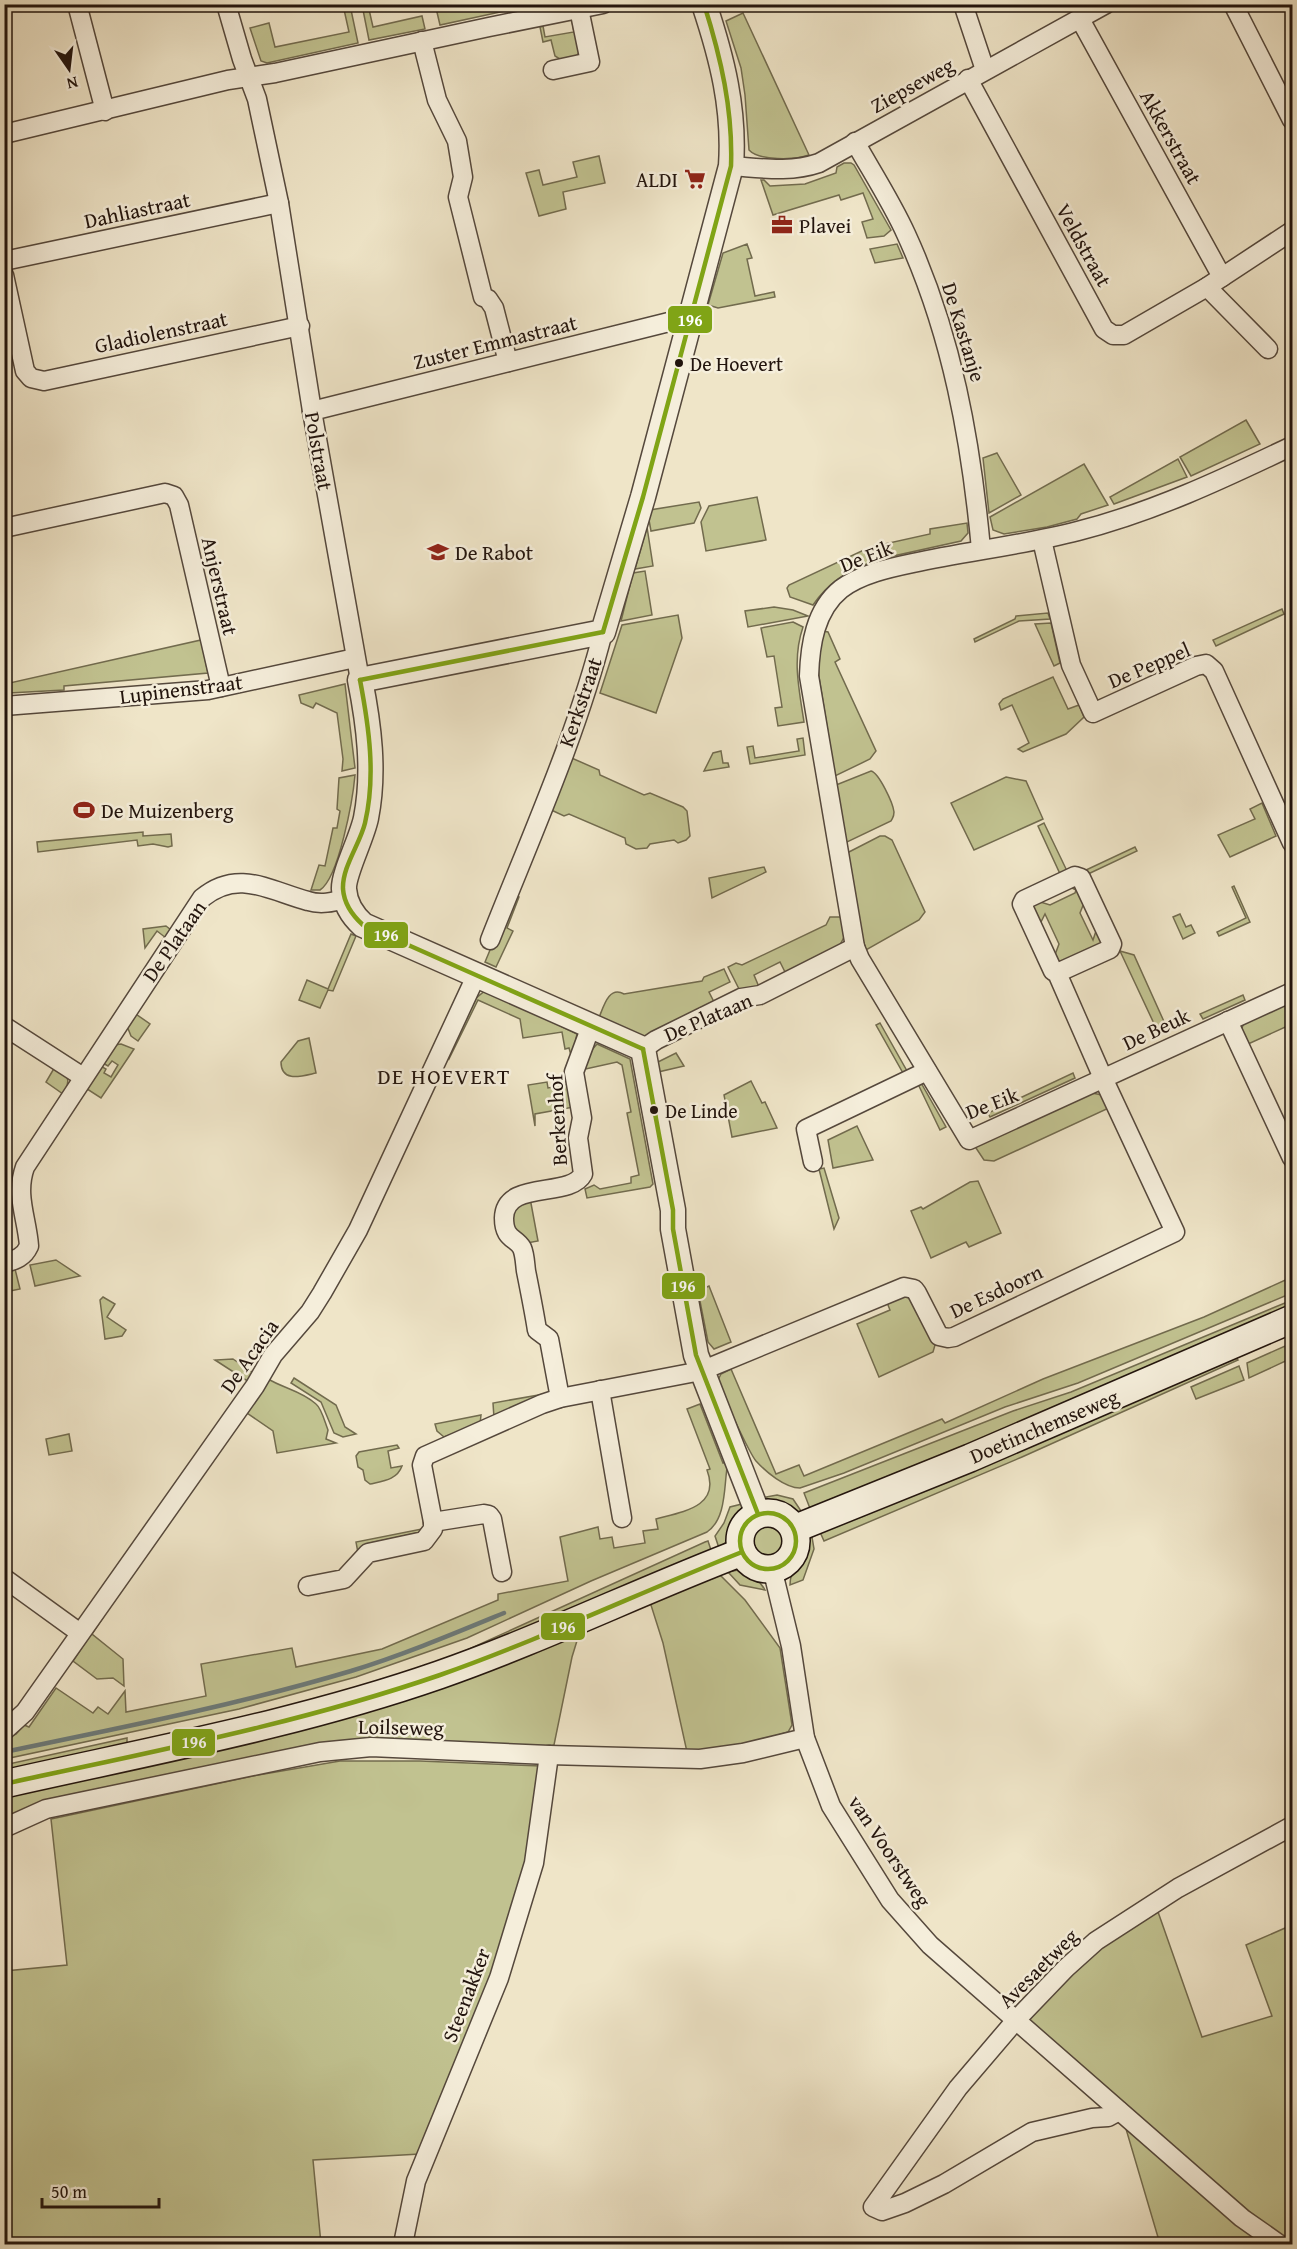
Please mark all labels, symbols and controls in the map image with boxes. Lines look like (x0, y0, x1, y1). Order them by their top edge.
north arrow (39, 39, 99, 99)
street label: Ziepseweg (865, 49, 960, 121)
text: N (64, 71, 81, 97)
street label: Akkerstraat (1132, 84, 1210, 190)
place label: ALDI (636, 164, 678, 195)
supermarket icon: ALDI (683, 167, 707, 191)
street label: Dahliastraat (81, 184, 193, 236)
street label: Veldstraat (1048, 198, 1120, 293)
place label: Plavei (799, 210, 852, 241)
office icon: Plavei (770, 213, 794, 237)
street label: De Kastanje (934, 278, 994, 386)
street label: Gladiolenstraat (92, 303, 231, 361)
line badge: 196 (667, 305, 713, 334)
street label: Zuster Emmastraat (410, 307, 581, 377)
text: 196 (678, 308, 702, 332)
place label: De Hoevert (690, 349, 783, 378)
marker: De Hoevert (673, 357, 685, 369)
street label: Polstraat (297, 409, 341, 493)
street label: De Eik (835, 532, 897, 580)
street label: Anjerstraat (194, 534, 246, 639)
place label: De Rabot (455, 537, 534, 568)
school or university icon: De Rabot (426, 540, 450, 564)
street label: De Peppel (1103, 634, 1195, 696)
street label: Kerkstraat (550, 652, 610, 751)
street label: Lupinenstraat (118, 666, 245, 712)
place label: De Muizenberg (101, 795, 234, 826)
sports icon: De Muizenberg (72, 798, 96, 822)
street label: De Plataan (135, 894, 214, 988)
line badge: 196 (363, 921, 409, 949)
text: 196 (374, 923, 398, 947)
street label: De Plataan (659, 984, 757, 1050)
street label: De Beuk (1117, 1000, 1195, 1058)
district label: DE HOEVERT (377, 1060, 511, 1092)
street label: Berkenhof (539, 1071, 575, 1167)
street label: De Eik (961, 1079, 1023, 1127)
place label: De Linde (665, 1096, 738, 1125)
marker: De Linde (648, 1104, 660, 1116)
street label: De Esdoorn (944, 1256, 1048, 1326)
line badge: 196 (661, 1272, 706, 1300)
text: 196 (671, 1274, 695, 1298)
street label: De Acacia (212, 1313, 286, 1399)
street label: Doetinchemseweg (965, 1380, 1124, 1471)
line badge: 196 (540, 1612, 586, 1641)
text: 196 (551, 1615, 575, 1639)
street label: Loilseweg (358, 1711, 445, 1743)
line badge: 196 (171, 1728, 216, 1757)
text: 196 (182, 1730, 206, 1754)
street label: van Voorstweg (841, 1789, 939, 1914)
street label: Avesaetweg (991, 1921, 1085, 2015)
street label: Steenakker (434, 1943, 498, 2047)
scale bar (42, 2171, 159, 2209)
text: 50 m (51, 2178, 87, 2205)

